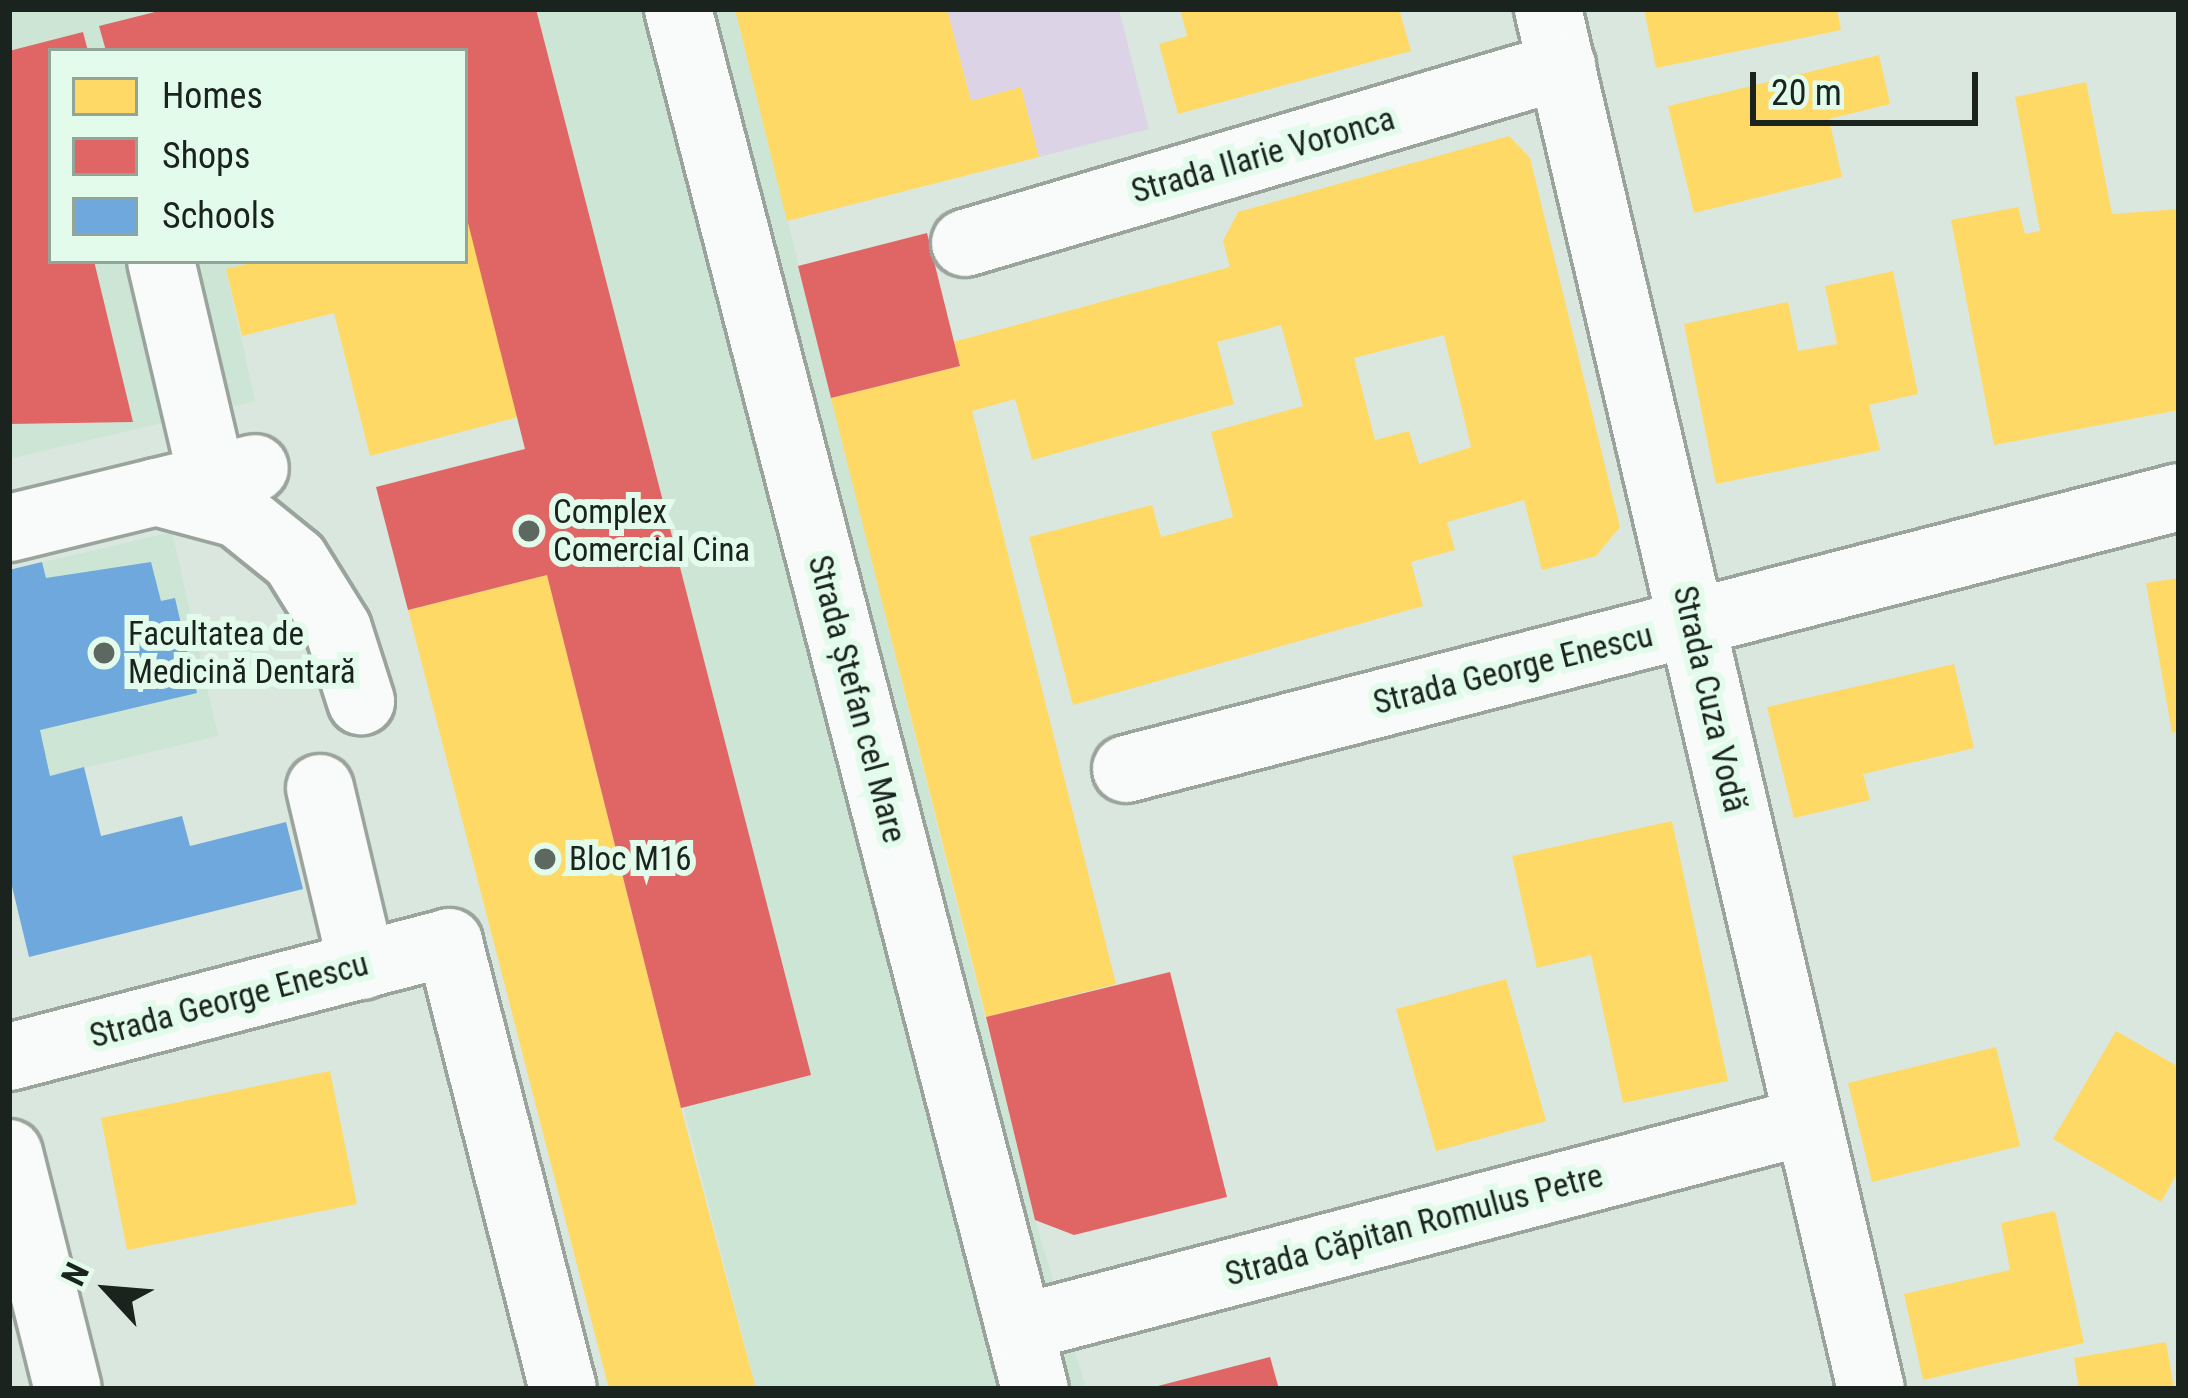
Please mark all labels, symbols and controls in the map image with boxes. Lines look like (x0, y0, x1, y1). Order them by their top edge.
legend (48, 48, 468, 264)
scale bar (1756, 48, 1984, 122)
text: 20 m (1771, 72, 1842, 114)
text: Homes (162, 75, 263, 117)
street label: Strada Ilarie Voronca (1127, 99, 1399, 211)
text: Shops (162, 135, 250, 177)
text: Schools (162, 195, 276, 237)
place label: Complex Comercial Cina (553, 492, 750, 570)
marker: Complex Comercial Cina (516, 518, 542, 544)
street label: Strada Ștefan cel Mare (800, 551, 914, 847)
street label: Strada Cuza Vodă (1665, 582, 1755, 816)
place label: Facultatea de Medicină Dentară (128, 614, 356, 692)
street label: Strada George Enescu (1369, 615, 1657, 723)
marker: Facultatea de Medicină Dentară (91, 640, 117, 666)
place label: Bloc M16 (569, 839, 691, 879)
marker: Bloc M16 (532, 846, 558, 872)
street label: Strada George Enescu (85, 944, 373, 1056)
street label: Strada Căpitan Romulus Petre (1221, 1156, 1607, 1294)
north arrow (48, 1230, 168, 1350)
text: N (53, 1256, 97, 1292)

